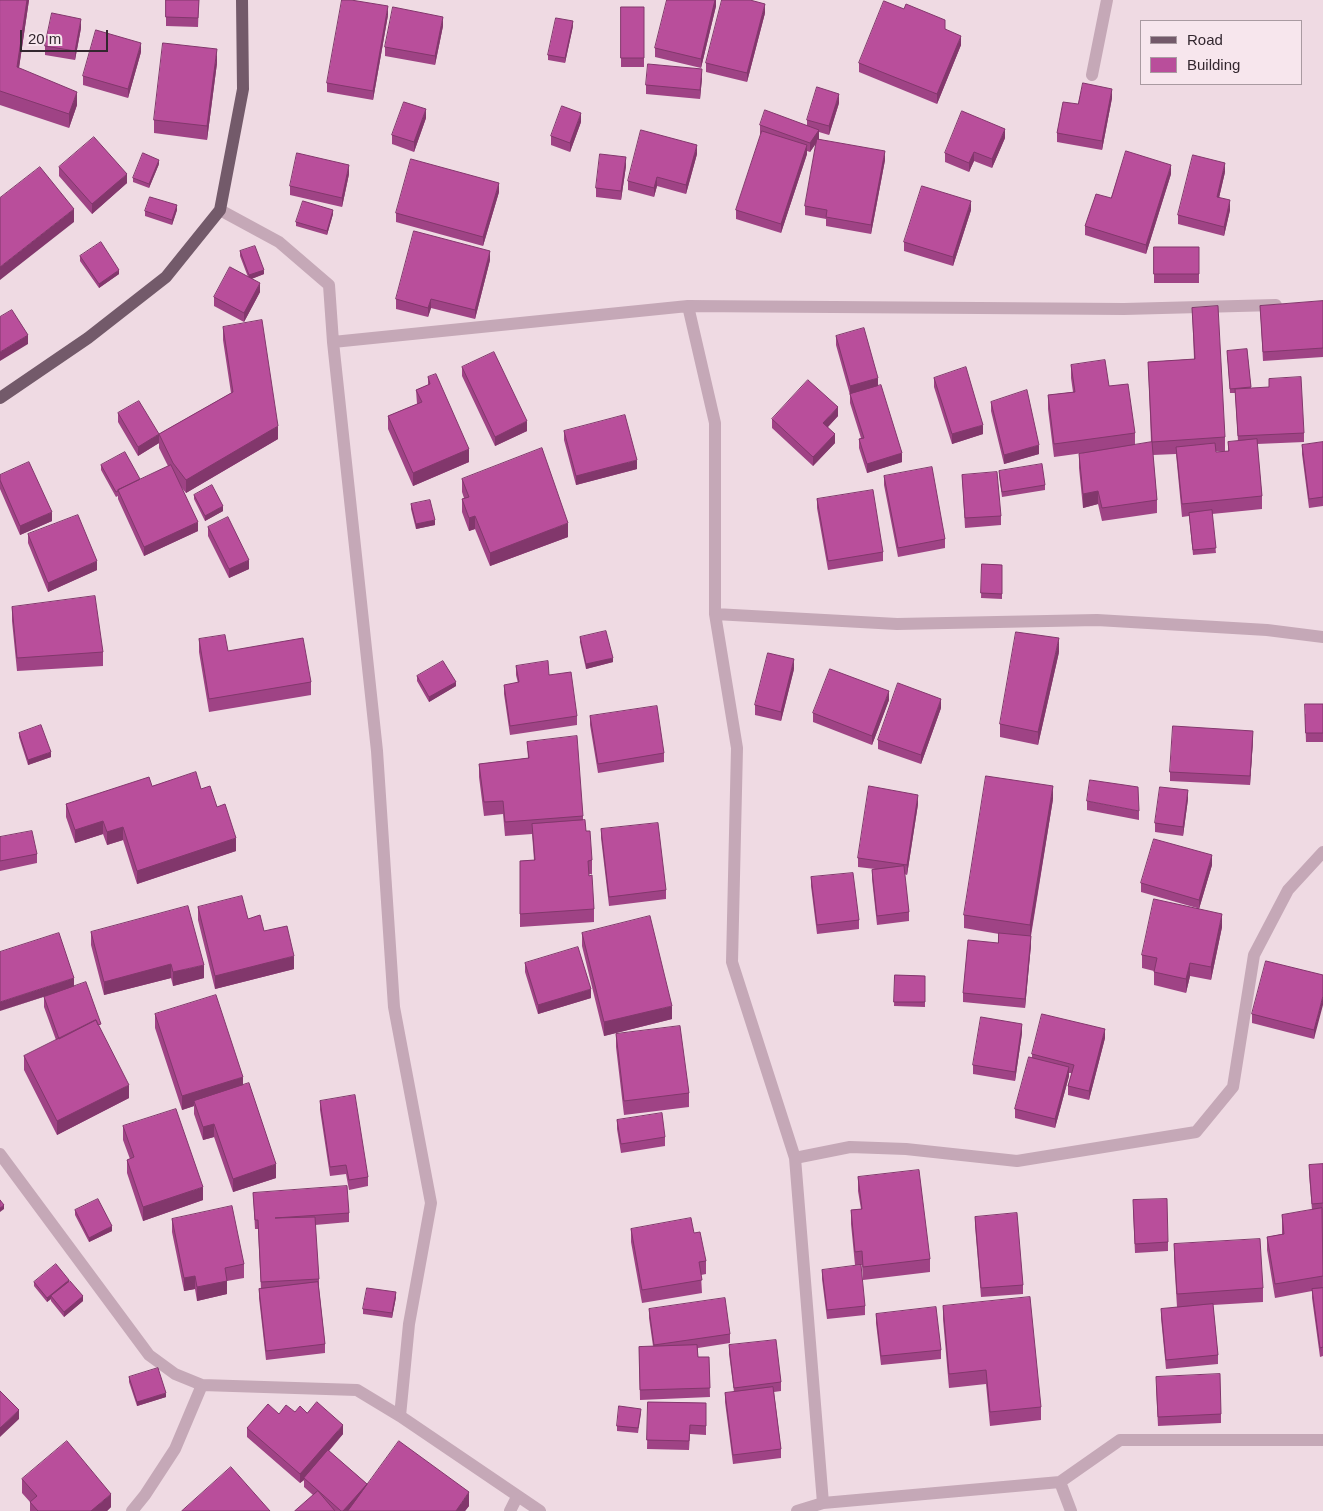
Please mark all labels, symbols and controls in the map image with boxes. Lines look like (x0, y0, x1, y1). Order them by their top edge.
scale bar (22, 20, 110, 52)
legend (1140, 20, 1303, 85)
text: 20 m (28, 30, 61, 47)
text: Road (1187, 31, 1223, 48)
text: Building (1187, 56, 1240, 73)

